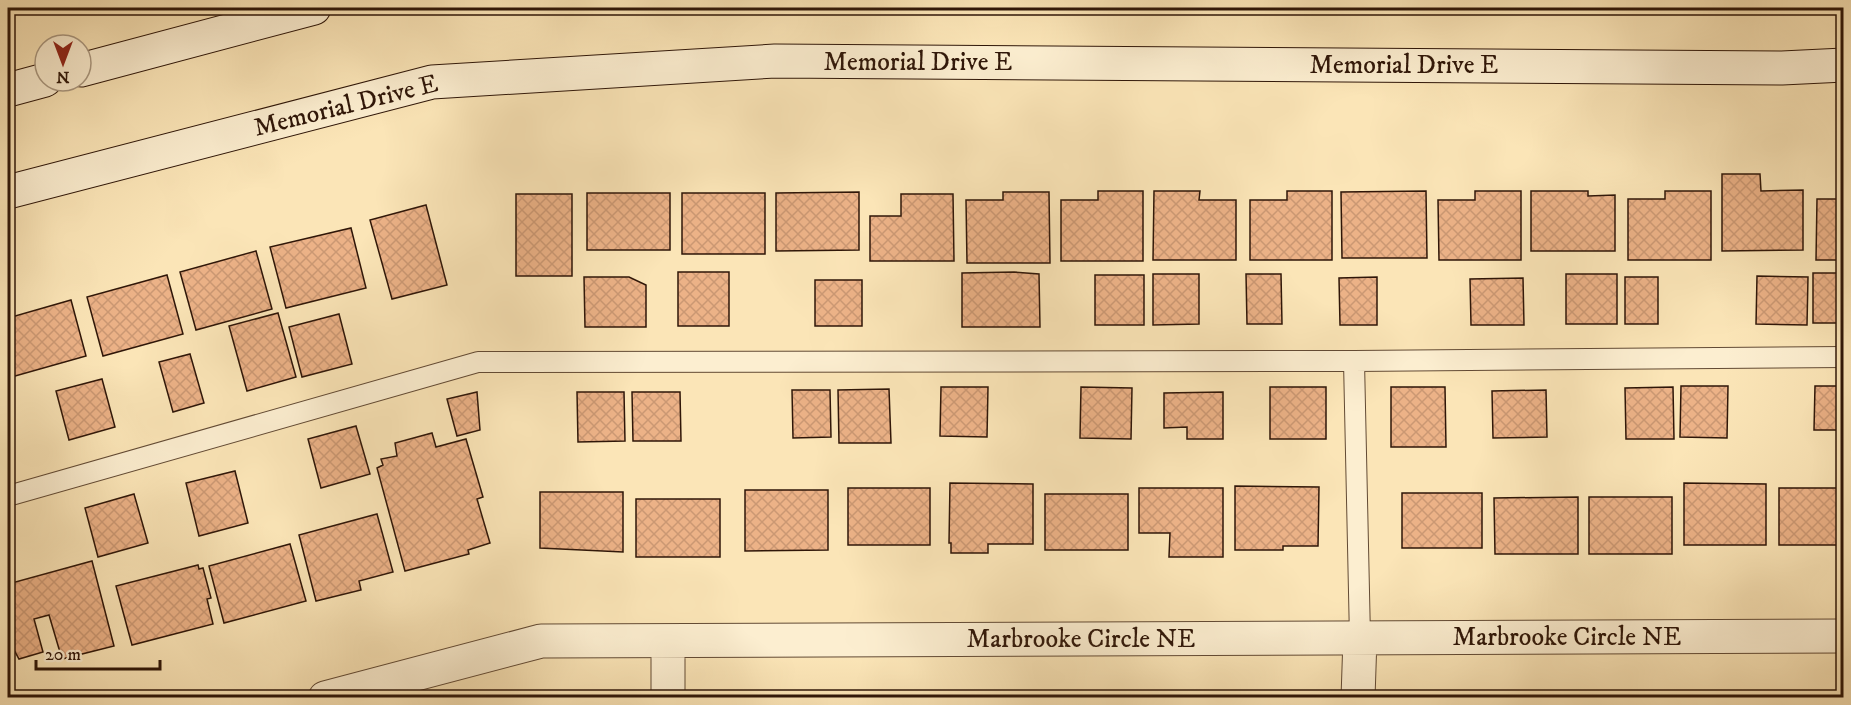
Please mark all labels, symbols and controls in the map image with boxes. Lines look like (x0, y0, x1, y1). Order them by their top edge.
north arrow (33, 33, 93, 93)
street label: Memorial Drive E (824, 46, 1012, 79)
street label: Memorial Drive E (1310, 49, 1498, 82)
text: N (56, 67, 70, 87)
street label: Memorial Drive E (250, 67, 442, 145)
street label: Marbrooke Circle NE (1453, 621, 1681, 654)
street label: Marbrooke Circle NE (967, 623, 1195, 656)
scale bar (36, 633, 160, 671)
text: 20 m (45, 644, 81, 666)

